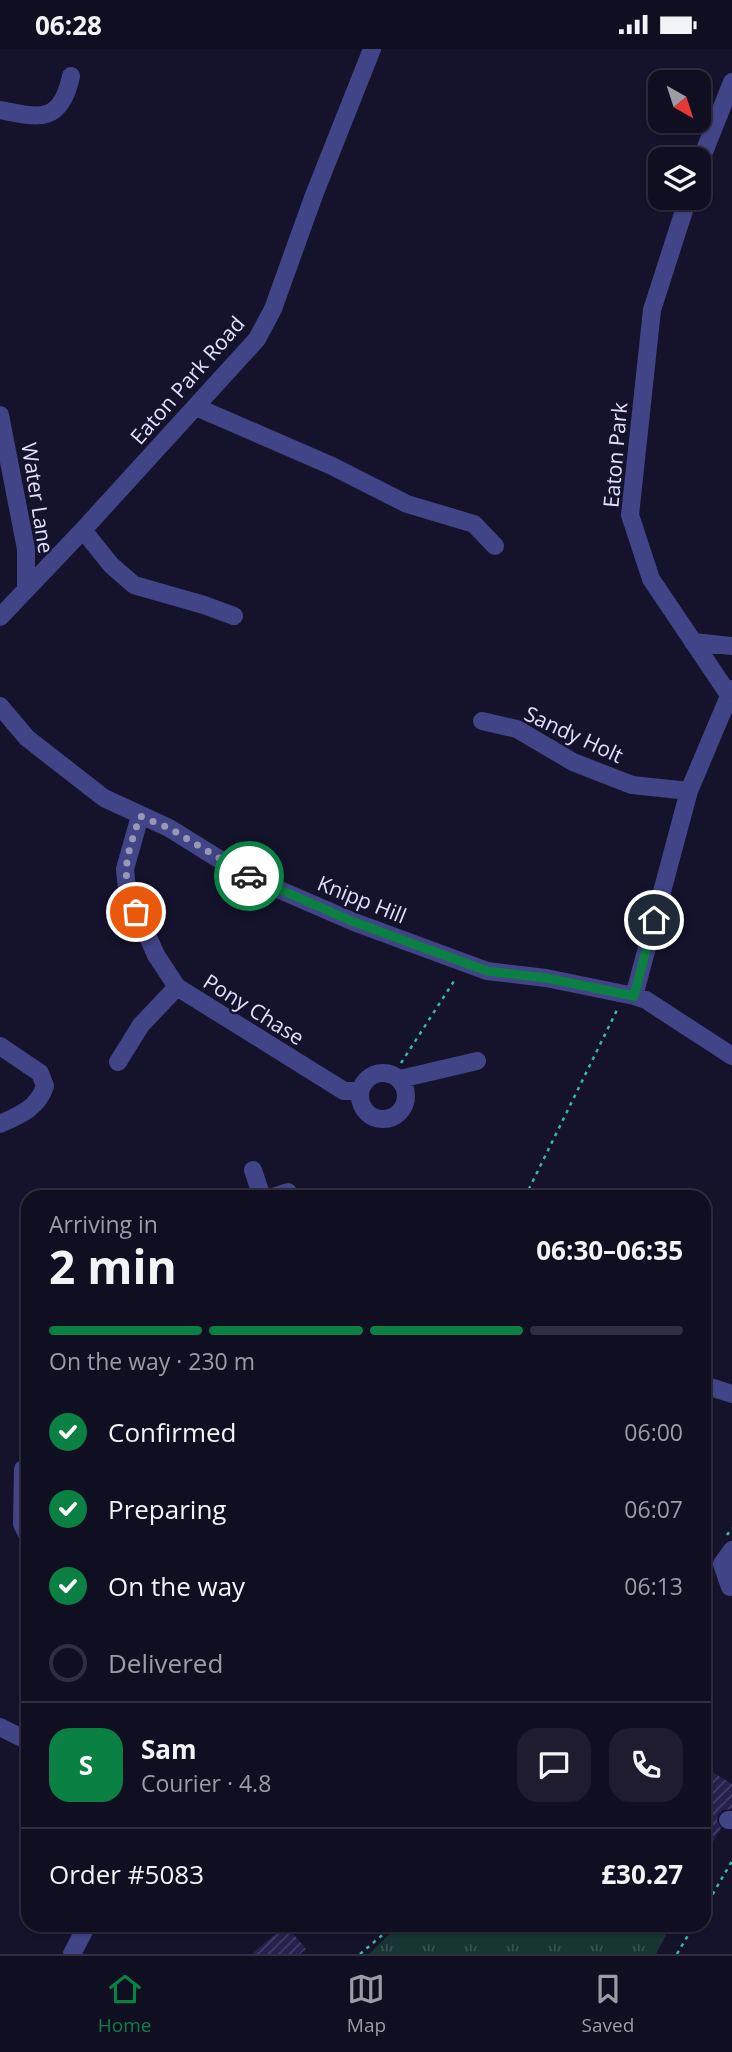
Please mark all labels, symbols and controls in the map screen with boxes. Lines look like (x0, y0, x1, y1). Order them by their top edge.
text: 06:28 (35, 7, 102, 43)
north arrow (648, 70, 710, 133)
map controls (648, 70, 711, 210)
button: layers (648, 147, 711, 210)
street label: Eaton Park Road (124, 310, 250, 450)
street label: Eaton Park (596, 401, 634, 509)
street label: Water Lane (15, 441, 61, 555)
street label: Sandy Holt (520, 699, 628, 769)
courier (214, 841, 284, 911)
icon: car (230, 857, 268, 895)
street label: Knipp Hill (313, 868, 411, 930)
pin (106, 882, 166, 942)
pin (624, 890, 684, 950)
icon: bag (117, 893, 155, 931)
icon: home (635, 901, 673, 939)
street label: Pony Chase (198, 967, 310, 1051)
text: Arriving in (49, 1208, 158, 1240)
text: 06:30–06:35 (536, 1232, 683, 1268)
text: 2 min (49, 1235, 177, 1297)
text: On the way · 230 m (49, 1345, 255, 1377)
icon: check (49, 1413, 87, 1451)
text: Confirmed (108, 1414, 236, 1450)
text: 06:00 (624, 1416, 683, 1448)
icon: check (49, 1490, 87, 1528)
text: Preparing (108, 1491, 226, 1527)
text: 06:07 (624, 1493, 683, 1525)
icon: check (49, 1567, 87, 1605)
text: On the way (108, 1568, 245, 1604)
text: 06:13 (624, 1570, 683, 1602)
text: Delivered (108, 1645, 223, 1681)
button: chat (517, 1728, 591, 1802)
button: phone (609, 1728, 683, 1802)
text: Sam (141, 1731, 197, 1767)
text: S (79, 1747, 93, 1783)
text: Courier · 4.8 (141, 1767, 271, 1799)
text: Order #5083 (49, 1856, 204, 1892)
text: £30.27 (601, 1856, 683, 1892)
tab: Home (98, 1970, 151, 2038)
tab: Map (347, 1970, 386, 2038)
tab: Saved (582, 1970, 634, 2038)

